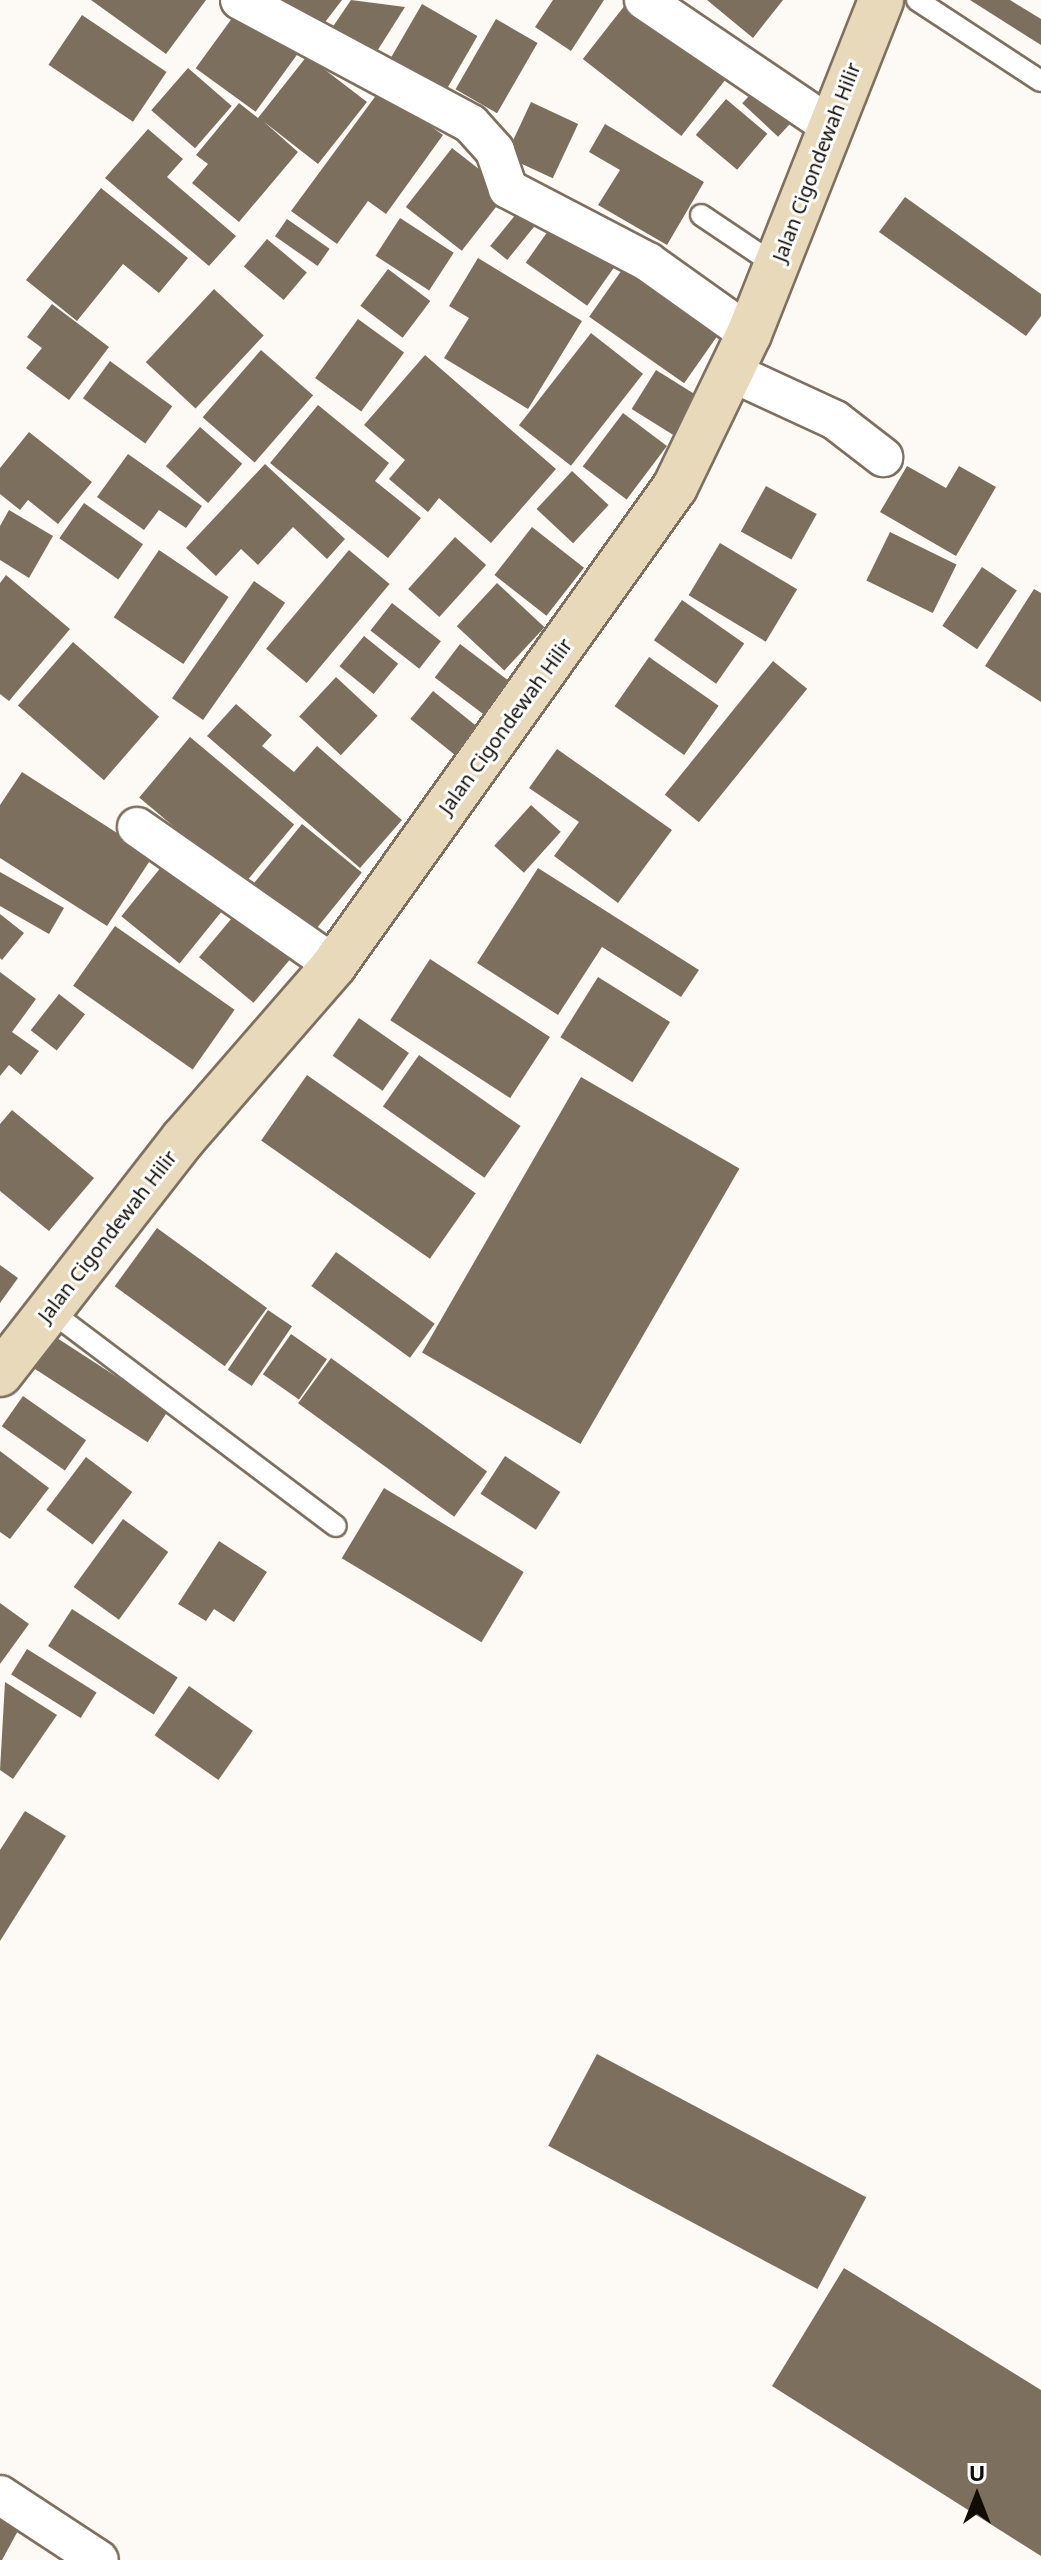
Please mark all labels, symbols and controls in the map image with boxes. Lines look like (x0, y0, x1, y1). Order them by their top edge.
street label: Jalan Cigondewah Hilir (767, 59, 865, 265)
street label: Jalan Cigondewah Hilir (433, 633, 577, 819)
street label: Jalan Cigondewah Hilir (32, 1145, 182, 1327)
north arrow (937, 2456, 1017, 2536)
text: U (969, 2457, 985, 2487)

